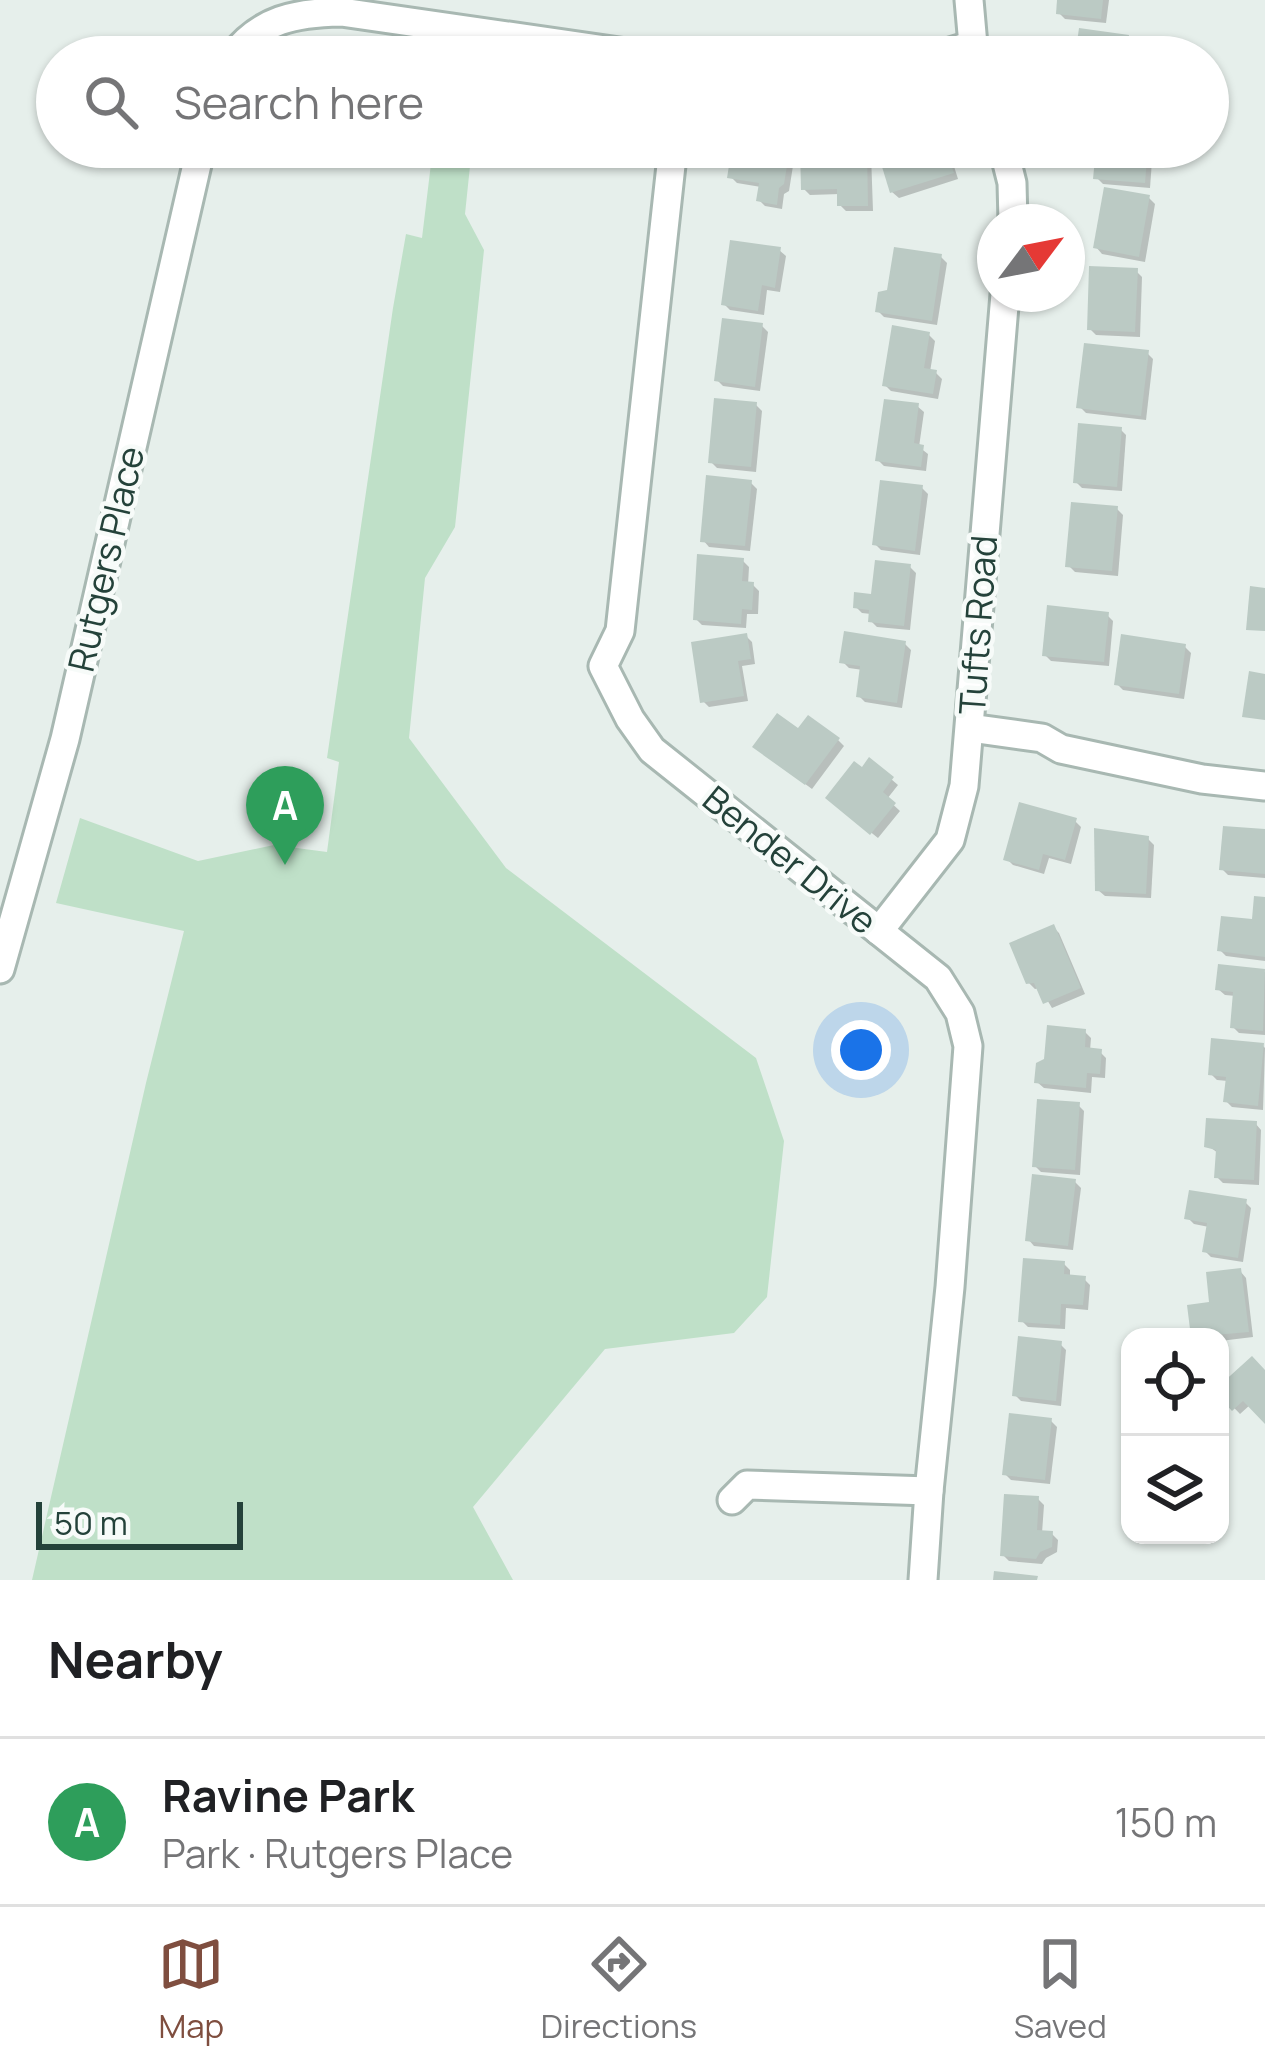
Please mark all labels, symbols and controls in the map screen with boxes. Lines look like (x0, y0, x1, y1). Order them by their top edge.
search box (36, 36, 1229, 168)
icon: search (78, 69, 144, 135)
text: Search here (174, 71, 424, 133)
north arrow (977, 204, 1085, 312)
street label: Rutgers Place (56, 441, 155, 676)
street label: Tufts Road (947, 534, 1008, 716)
pin: A (246, 766, 324, 865)
street label: Bender Drive (693, 774, 888, 945)
your location (831, 1020, 891, 1080)
map controls (1121, 1328, 1229, 1544)
button: locate (1121, 1328, 1229, 1436)
button: layers (1121, 1436, 1229, 1544)
scale bar (36, 1496, 243, 1549)
text: 50 m (54, 1500, 128, 1545)
text: Nearby (48, 1624, 223, 1693)
text: Ravine Park (162, 1764, 414, 1826)
text: A (74, 1795, 100, 1849)
text: 150 m (1115, 1795, 1217, 1849)
text: Park · Rutgers Place (162, 1826, 513, 1880)
tab: Map (158, 1931, 224, 2048)
tab: Directions (541, 1931, 697, 2048)
tab: Saved (1014, 1931, 1107, 2048)

